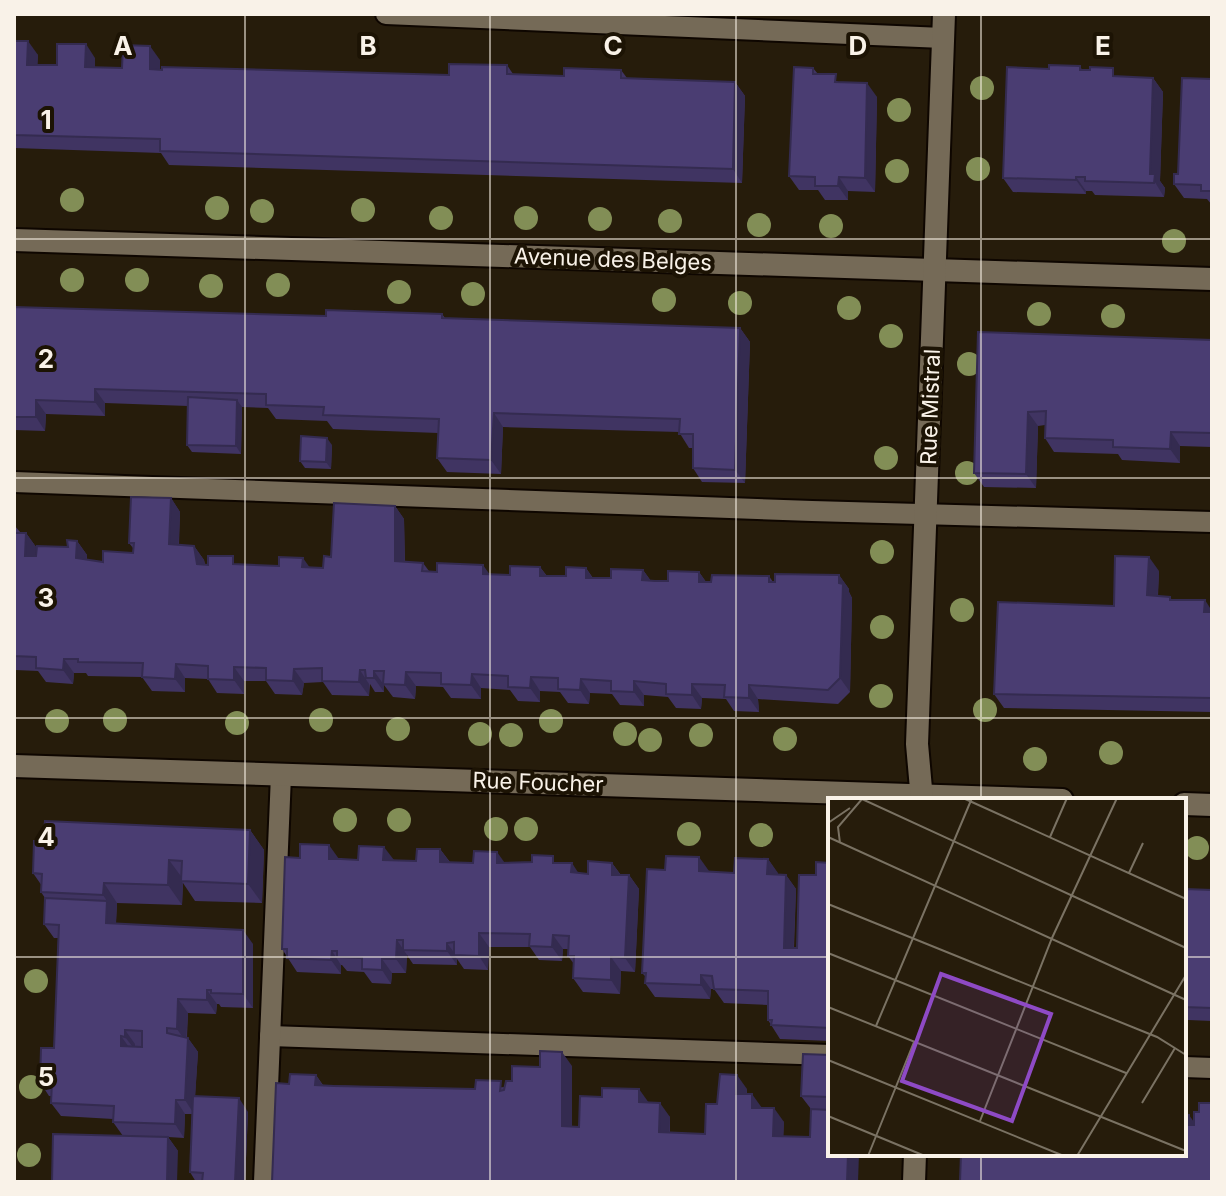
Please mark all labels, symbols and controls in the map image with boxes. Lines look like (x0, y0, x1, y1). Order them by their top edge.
text: A (113, 30, 133, 61)
text: B (359, 30, 377, 61)
text: C (603, 30, 623, 61)
text: D (849, 30, 867, 61)
text: E (1095, 30, 1111, 61)
text: 1 (40, 104, 52, 135)
street label: Avenue des Belges (514, 243, 712, 275)
text: 2 (38, 343, 54, 374)
street label: Rue Mistral (915, 349, 945, 465)
text: 3 (38, 582, 54, 613)
street label: Rue Foucher (472, 767, 604, 797)
inset map (828, 798, 1186, 1156)
text: 4 (37, 821, 55, 852)
text: 5 (38, 1061, 54, 1092)

